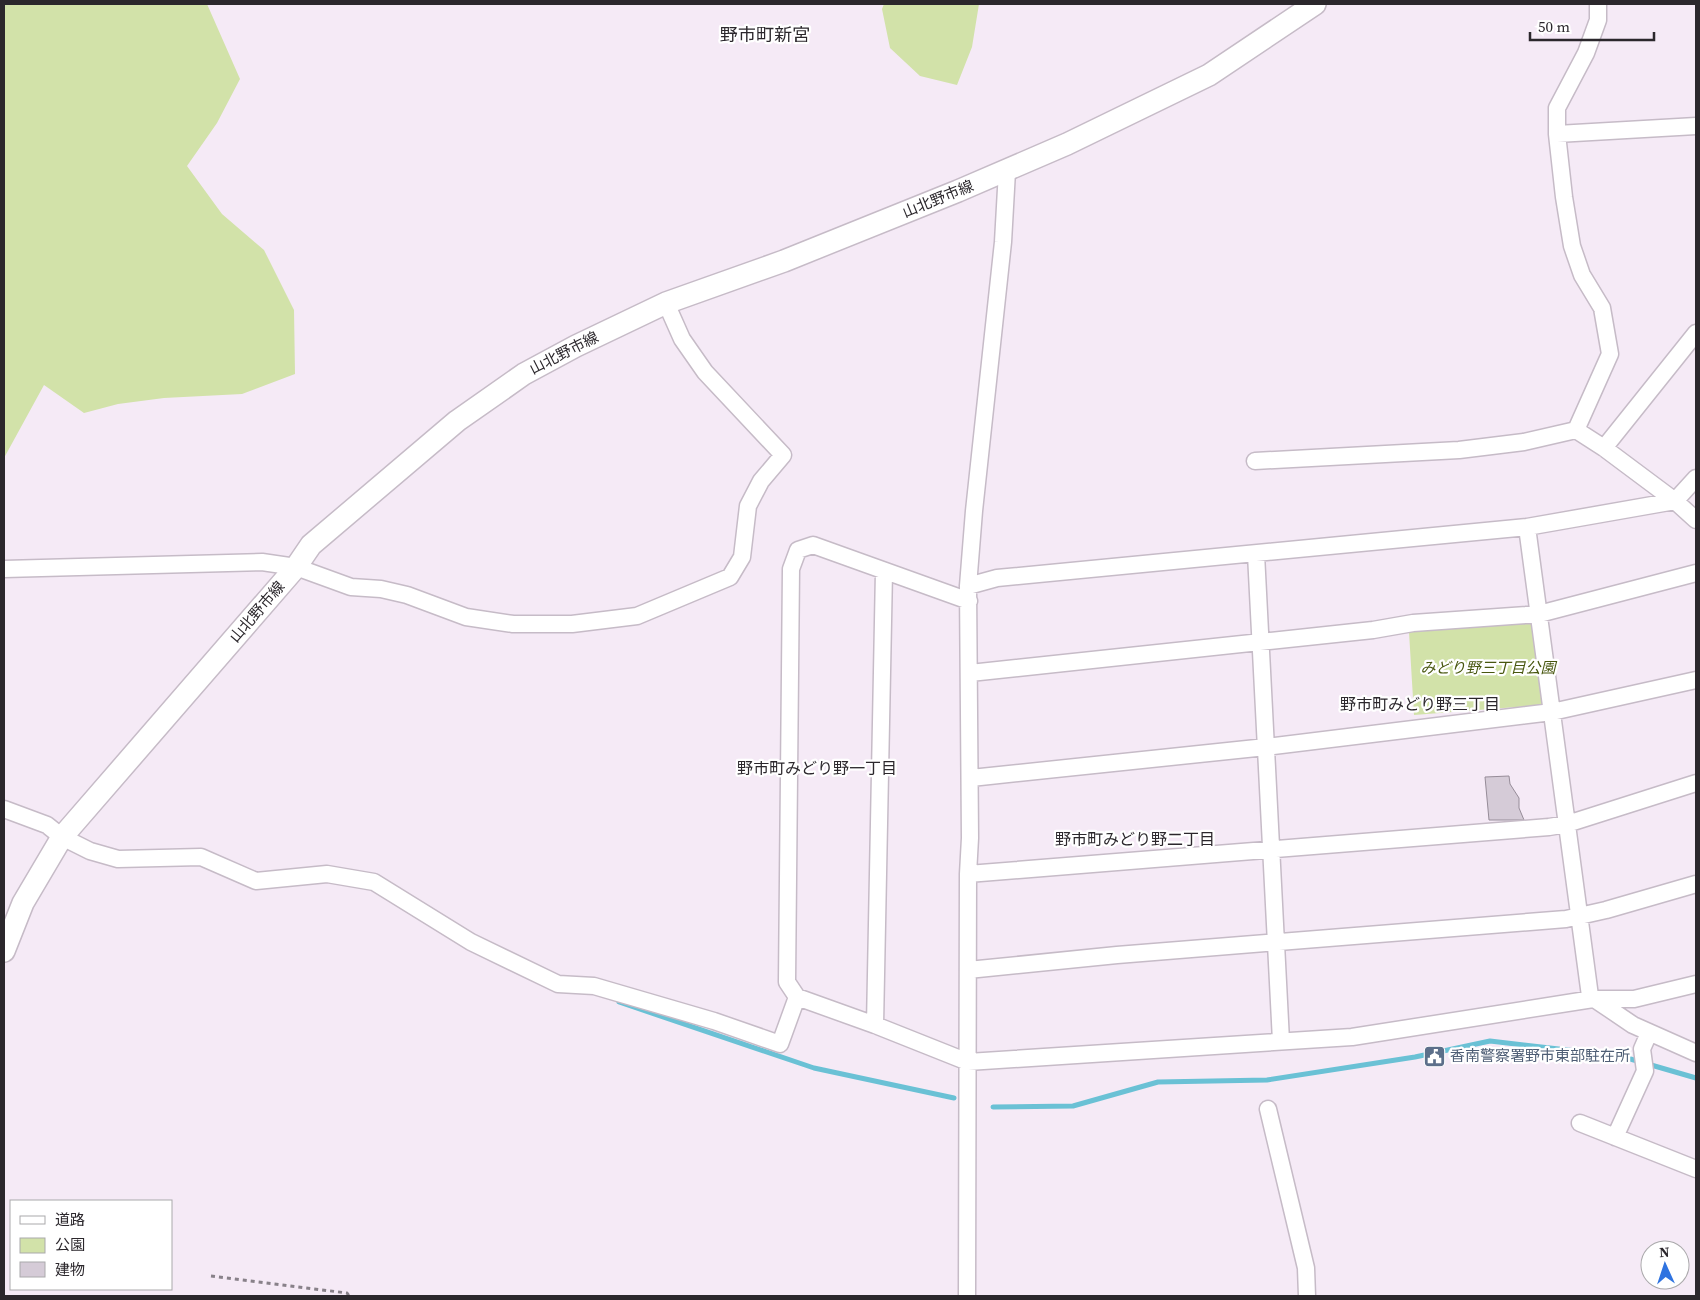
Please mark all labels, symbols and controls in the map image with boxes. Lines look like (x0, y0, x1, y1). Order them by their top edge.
scale bar (1530, 10, 1654, 42)
text: 50 m (1538, 16, 1570, 37)
district label: 野市町新宮 (720, 22, 810, 47)
street label: 山北野市線 (899, 175, 977, 222)
street label: 山北野市線 (526, 326, 602, 379)
street label: 山北野市線 (224, 576, 289, 647)
park label: みどり野三丁目公園 (1420, 657, 1557, 678)
district label: 野市町みどり野三丁目 (1340, 693, 1500, 715)
district label: 野市町みどり野一丁目 (737, 757, 897, 779)
district label: 野市町みどり野二丁目 (1055, 828, 1215, 850)
public building icon: 香南警察署野市東部駐在所 (1422, 1044, 1446, 1068)
place label: 香南警察署野市東部駐在所 (1450, 1045, 1630, 1066)
legend (10, 1200, 172, 1290)
text: 道路 (55, 1209, 85, 1230)
text: 公園 (55, 1234, 85, 1255)
north arrow (1640, 1240, 1690, 1290)
text: N (1659, 1242, 1670, 1262)
text: 建物 (55, 1259, 85, 1280)

